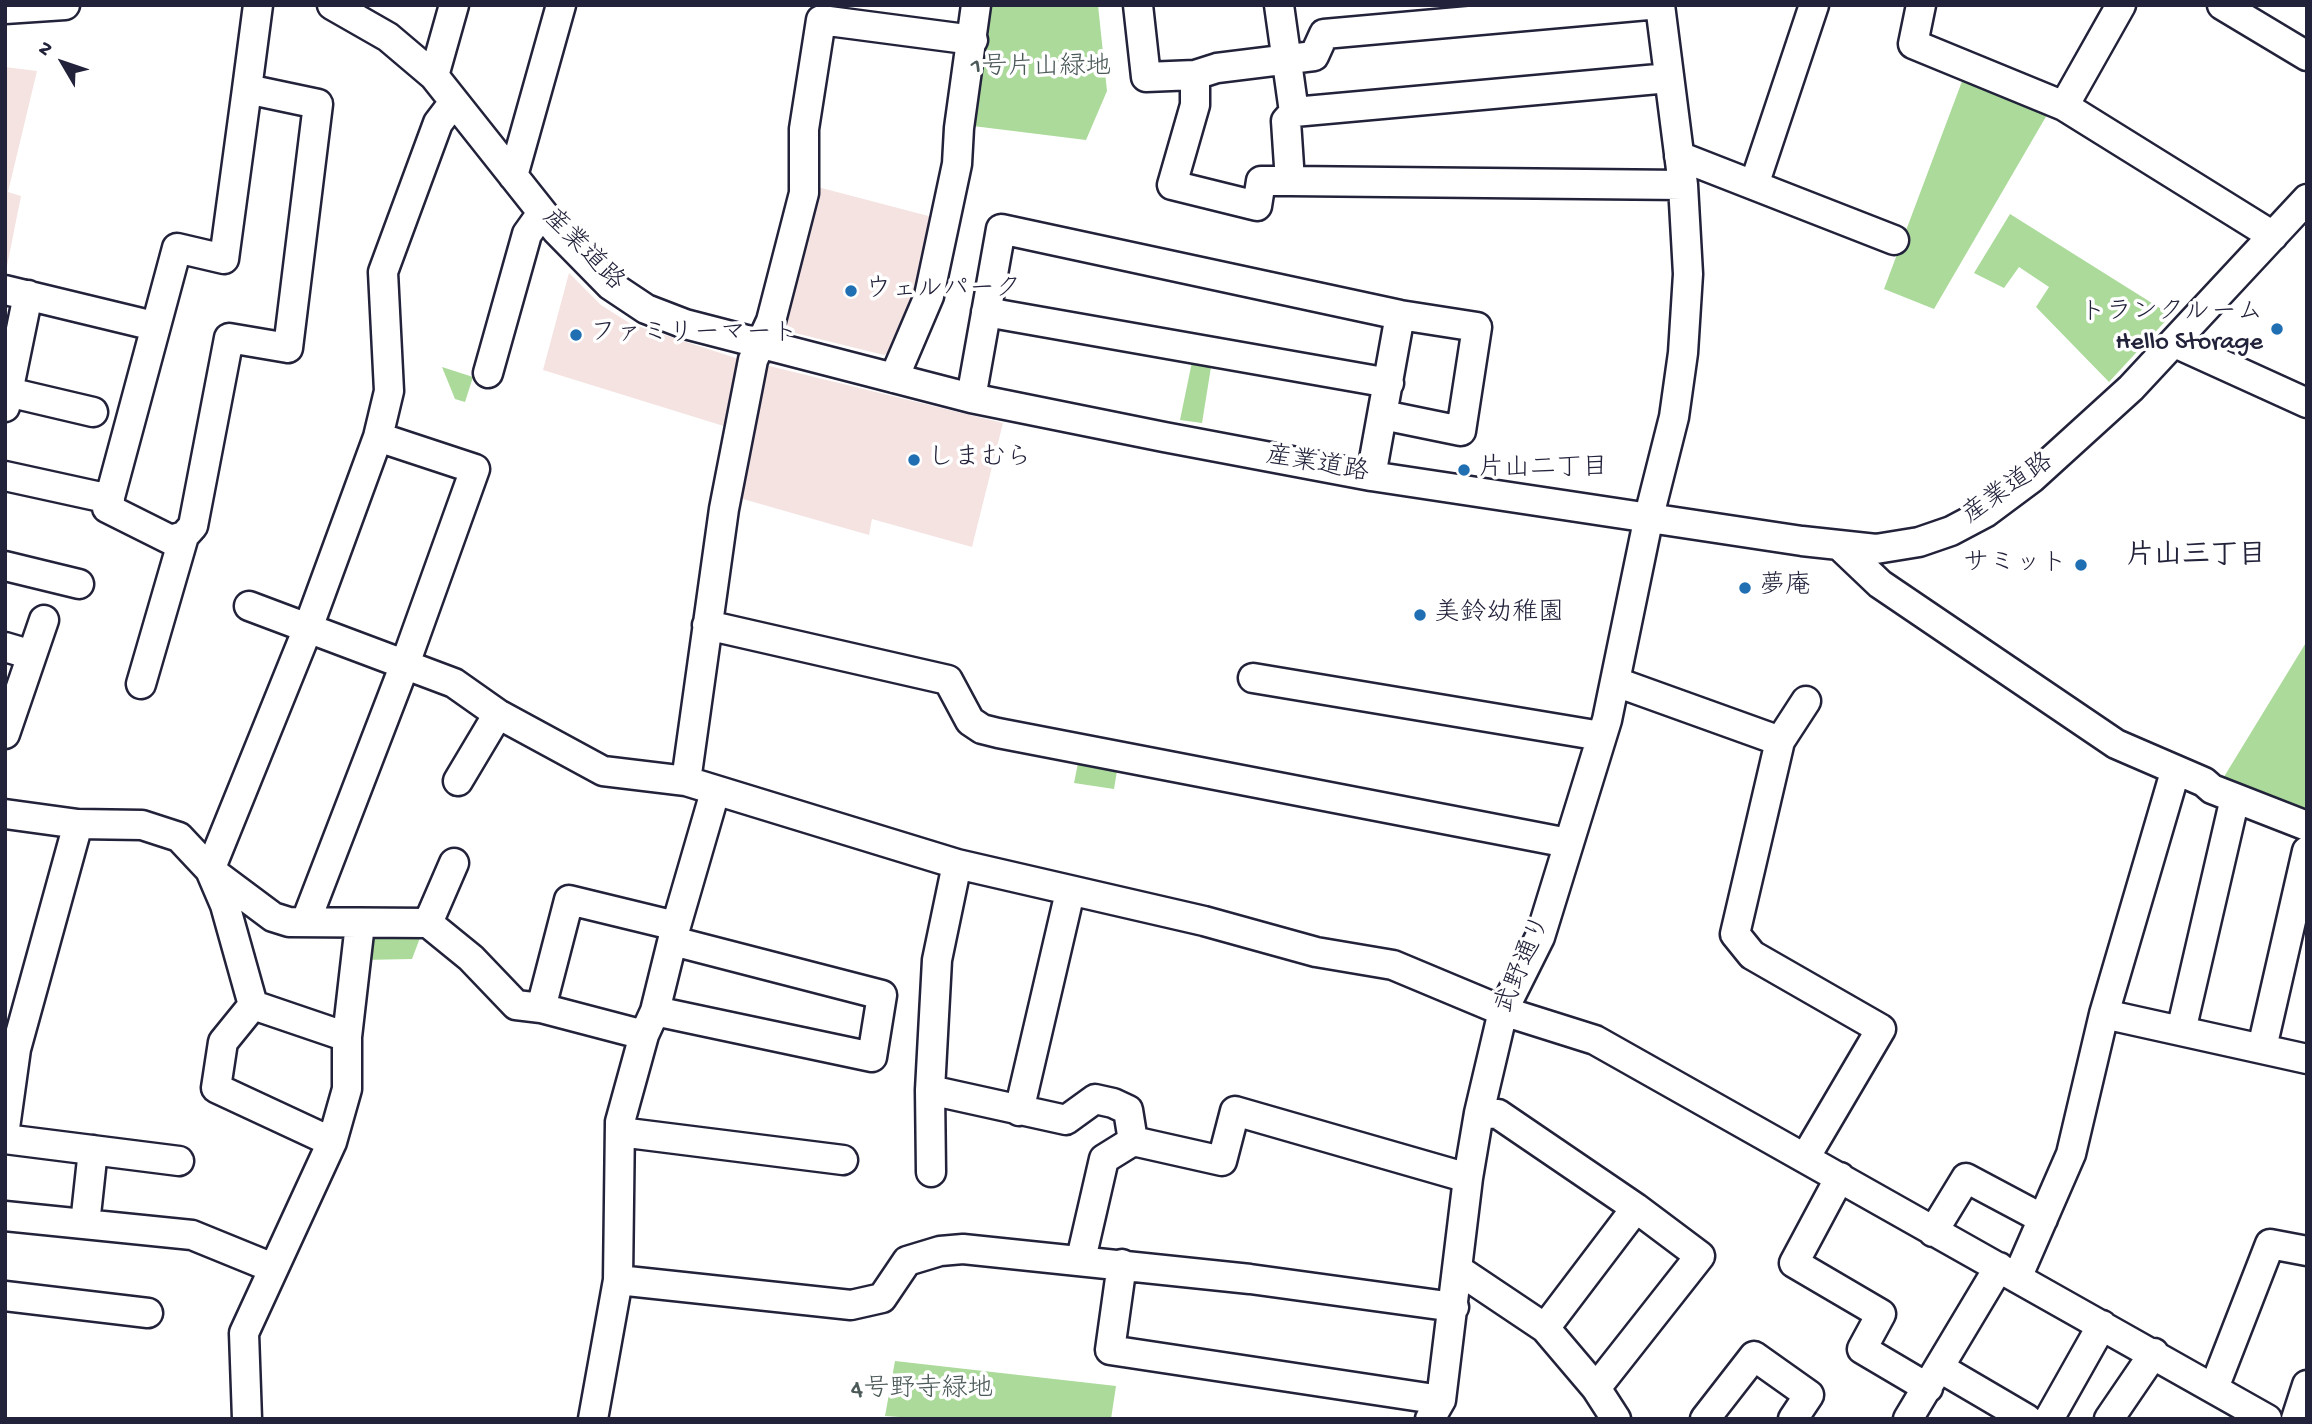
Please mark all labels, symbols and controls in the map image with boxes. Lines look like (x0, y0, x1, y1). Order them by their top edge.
north arrow (28, 28, 98, 98)
text: N (33, 37, 59, 62)
park label: 1号片山緑地 (971, 53, 1111, 85)
street label: 産業道路 (534, 203, 630, 299)
place label: ウェルパーク (865, 275, 1021, 307)
marker: ウェルパーク (843, 283, 859, 299)
place label: トランクルーム Hello Storage (2080, 298, 2263, 360)
place label: ファミリーマート (590, 319, 798, 351)
marker: トランクルーム Hello Storage (2269, 321, 2285, 337)
marker: ファミリーマート (568, 327, 584, 343)
street label: 産業道路 (1263, 442, 1371, 490)
place label: しまむら (928, 444, 1032, 476)
street label: 産業道路 (1957, 447, 2061, 533)
marker: しまむら (906, 452, 922, 468)
place label: 片山二丁目 (1478, 454, 1608, 486)
marker: 片山二丁目 (1456, 462, 1472, 478)
district label: 片山三丁目 (2126, 541, 2266, 575)
place label: サミット (1963, 549, 2067, 581)
marker: サミット (2073, 557, 2089, 573)
place label: 夢庵 (1759, 572, 1811, 604)
marker: 夢庵 (1737, 580, 1753, 596)
place label: 美鈴幼稚園 (1434, 599, 1564, 631)
marker: 美鈴幼稚園 (1412, 607, 1428, 623)
street label: 武野通り (1490, 911, 1560, 1019)
park label: 4号野寺緑地 (851, 1375, 993, 1407)

